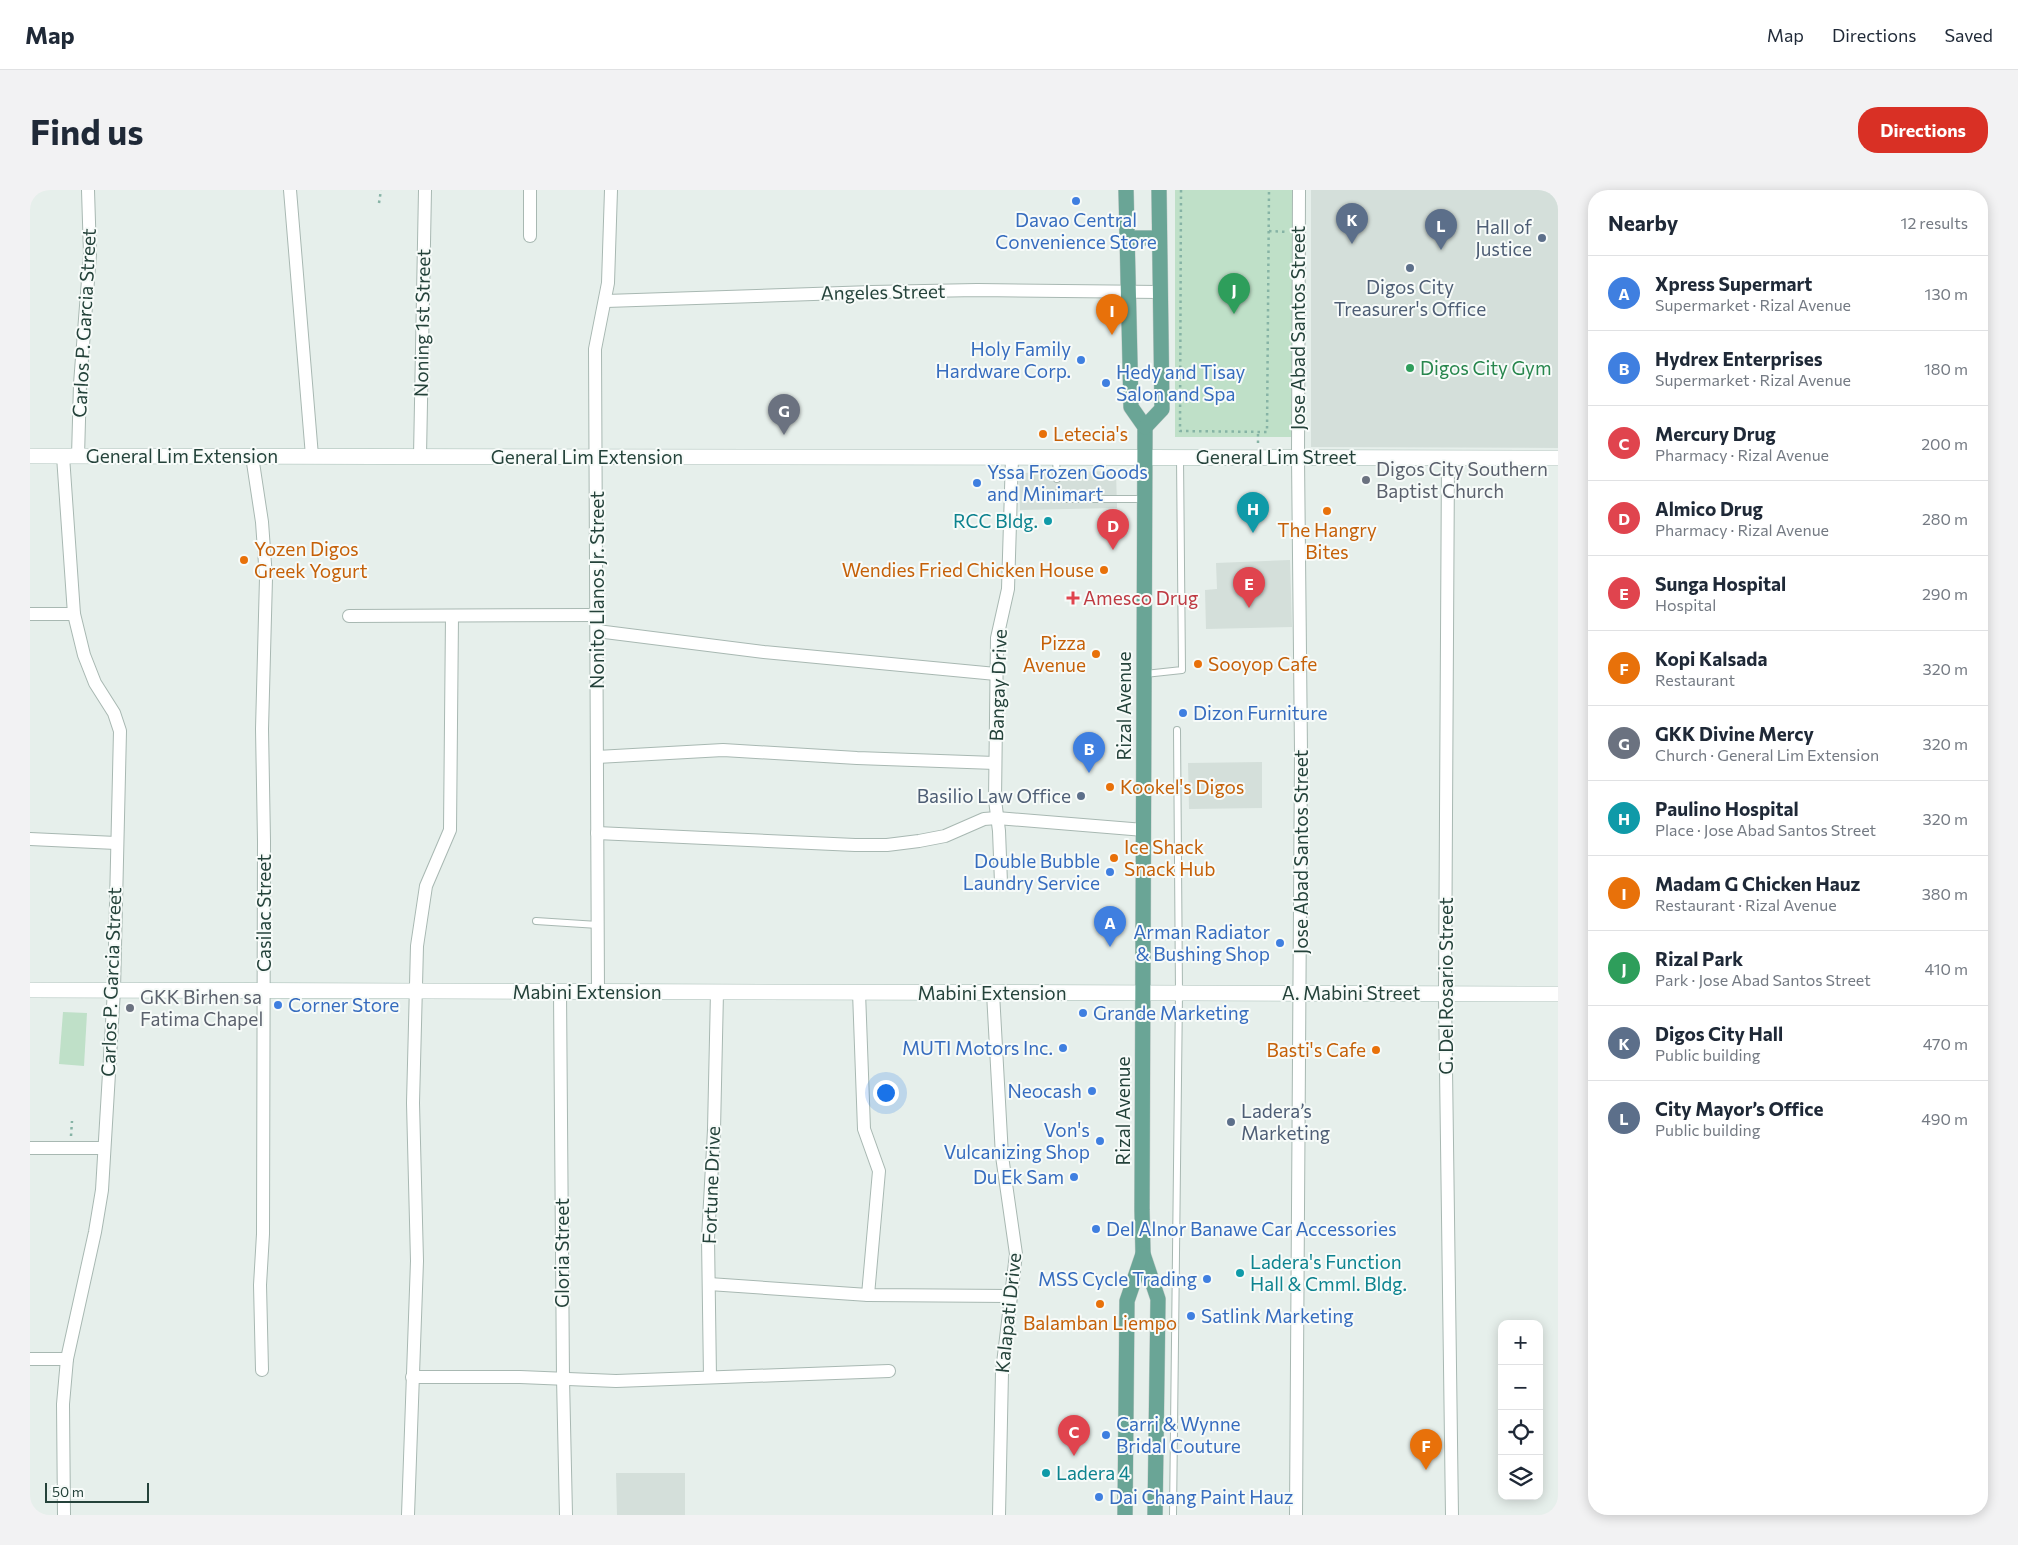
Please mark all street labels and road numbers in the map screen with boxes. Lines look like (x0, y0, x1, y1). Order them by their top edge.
street label: Jose Abad Santos Street (1286, 225, 1309, 430)
street label: Carlos P. Garcia Street (67, 227, 100, 418)
street label: Noning 1st Street (409, 249, 434, 397)
street label: Angeles Street (820, 279, 946, 304)
street label: General Lim Extension (86, 444, 278, 467)
street label: General Lim Extension (491, 445, 683, 468)
street label: General Lim Street (1196, 445, 1356, 468)
street label: Nonito Llanos Jr. Street (585, 491, 608, 689)
street label: Bangay Drive (984, 628, 1011, 742)
street label: Rizal Avenue (1112, 652, 1135, 760)
street label: Jose Abad Santos Street (1289, 749, 1312, 954)
street label: Casilac Street (252, 854, 275, 972)
street label: Carlos P. Garcia Street (96, 887, 125, 1077)
street label: G. Del Rosario Street (1434, 897, 1457, 1075)
street label: Mabini Extension (512, 980, 662, 1003)
street label: Mabini Extension (917, 981, 1067, 1004)
street label: A. Mabini Street (1282, 981, 1420, 1004)
street label: Rizal Avenue (1111, 1057, 1134, 1165)
street label: Fortune Drive (697, 1125, 724, 1244)
street label: Gloria Street (550, 1198, 573, 1308)
street label: Kalapati Drive (990, 1252, 1025, 1374)

